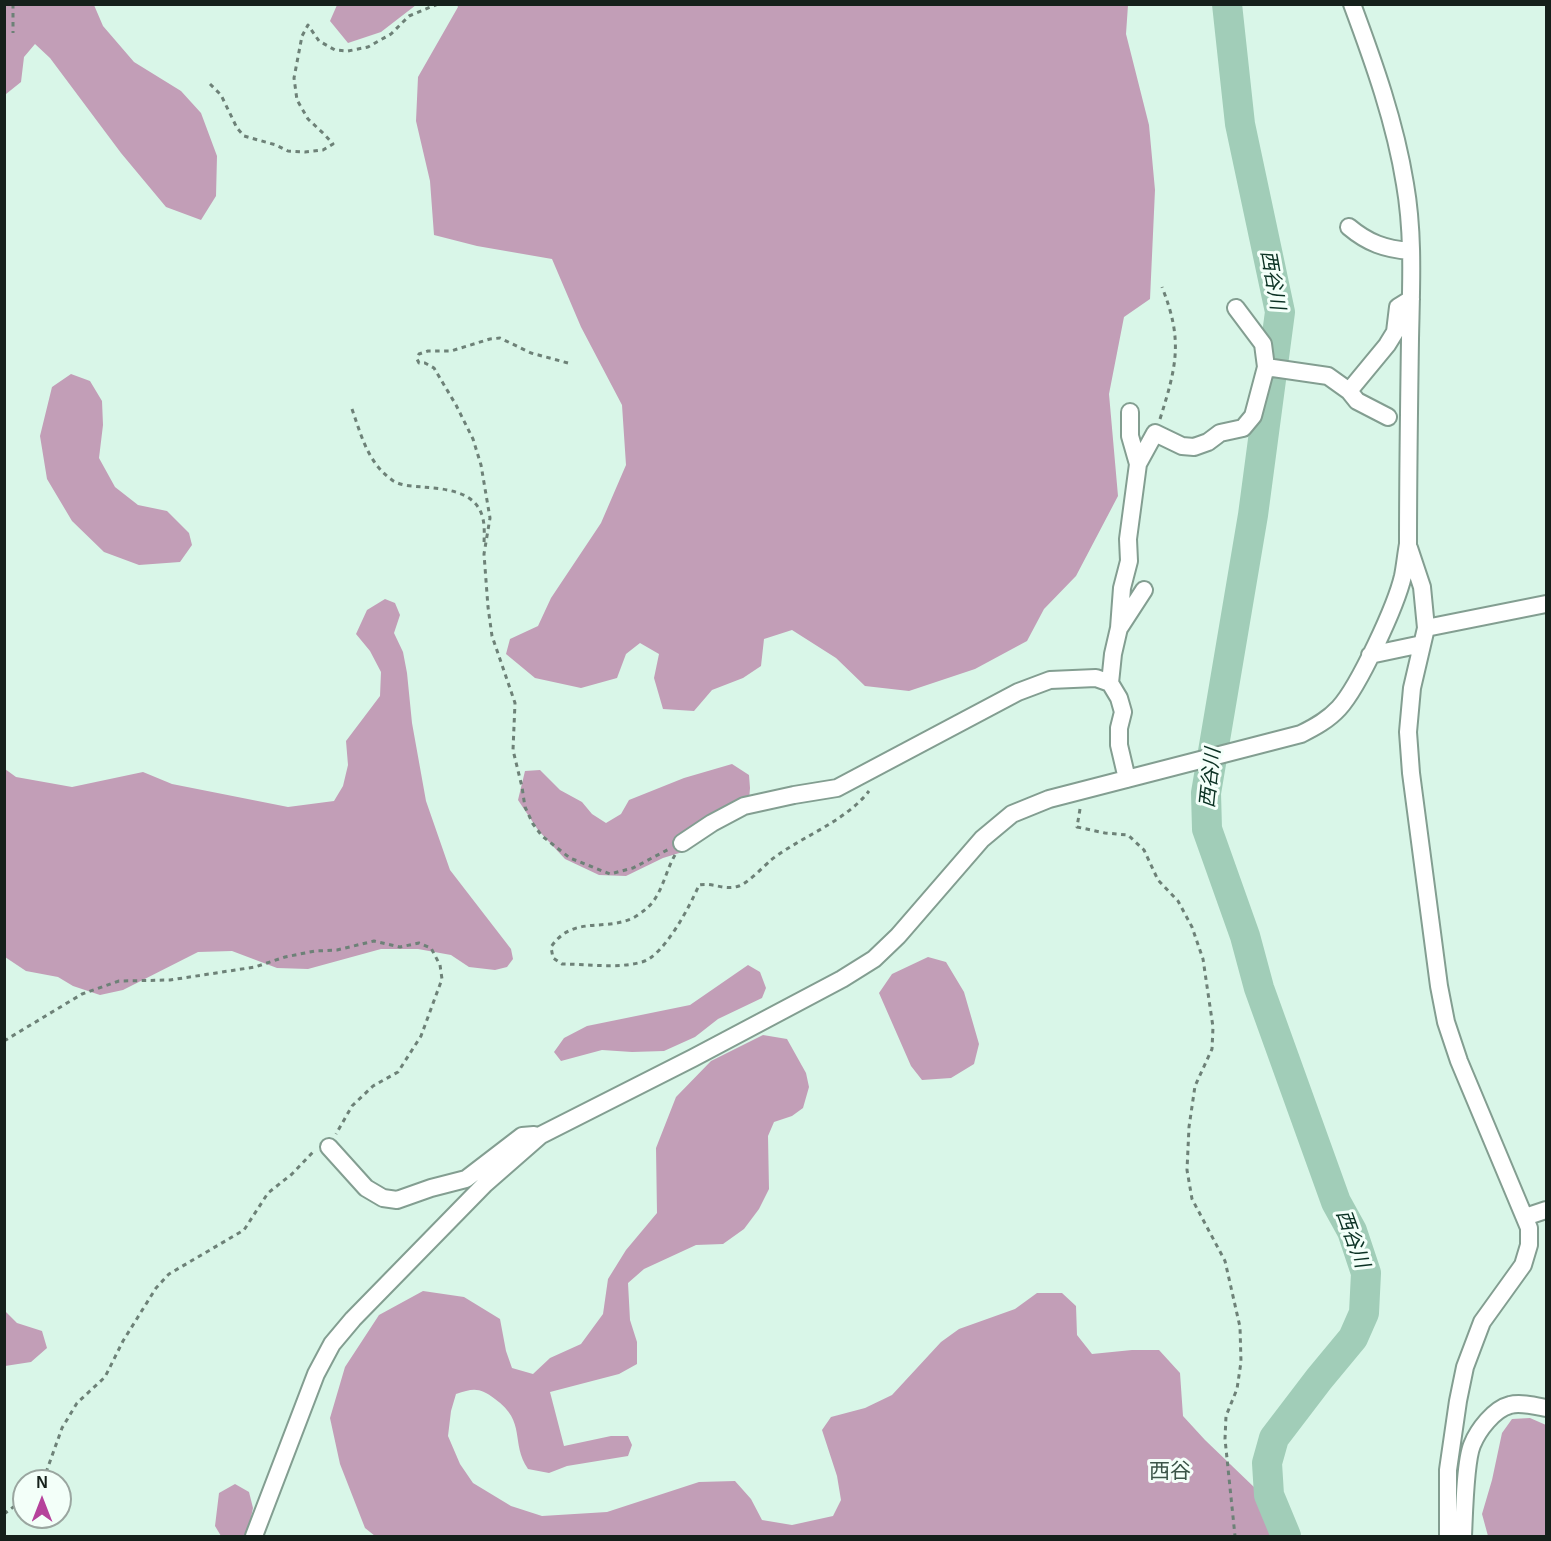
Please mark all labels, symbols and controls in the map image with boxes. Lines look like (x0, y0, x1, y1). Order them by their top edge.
water label: 西谷川 (1255, 248, 1289, 312)
water label: 西谷川 (1196, 747, 1226, 809)
water label: 西谷川 (1330, 1207, 1374, 1271)
district label: 西谷 (1149, 1459, 1191, 1485)
north arrow (12, 1469, 72, 1529)
text: N (36, 1474, 48, 1491)

